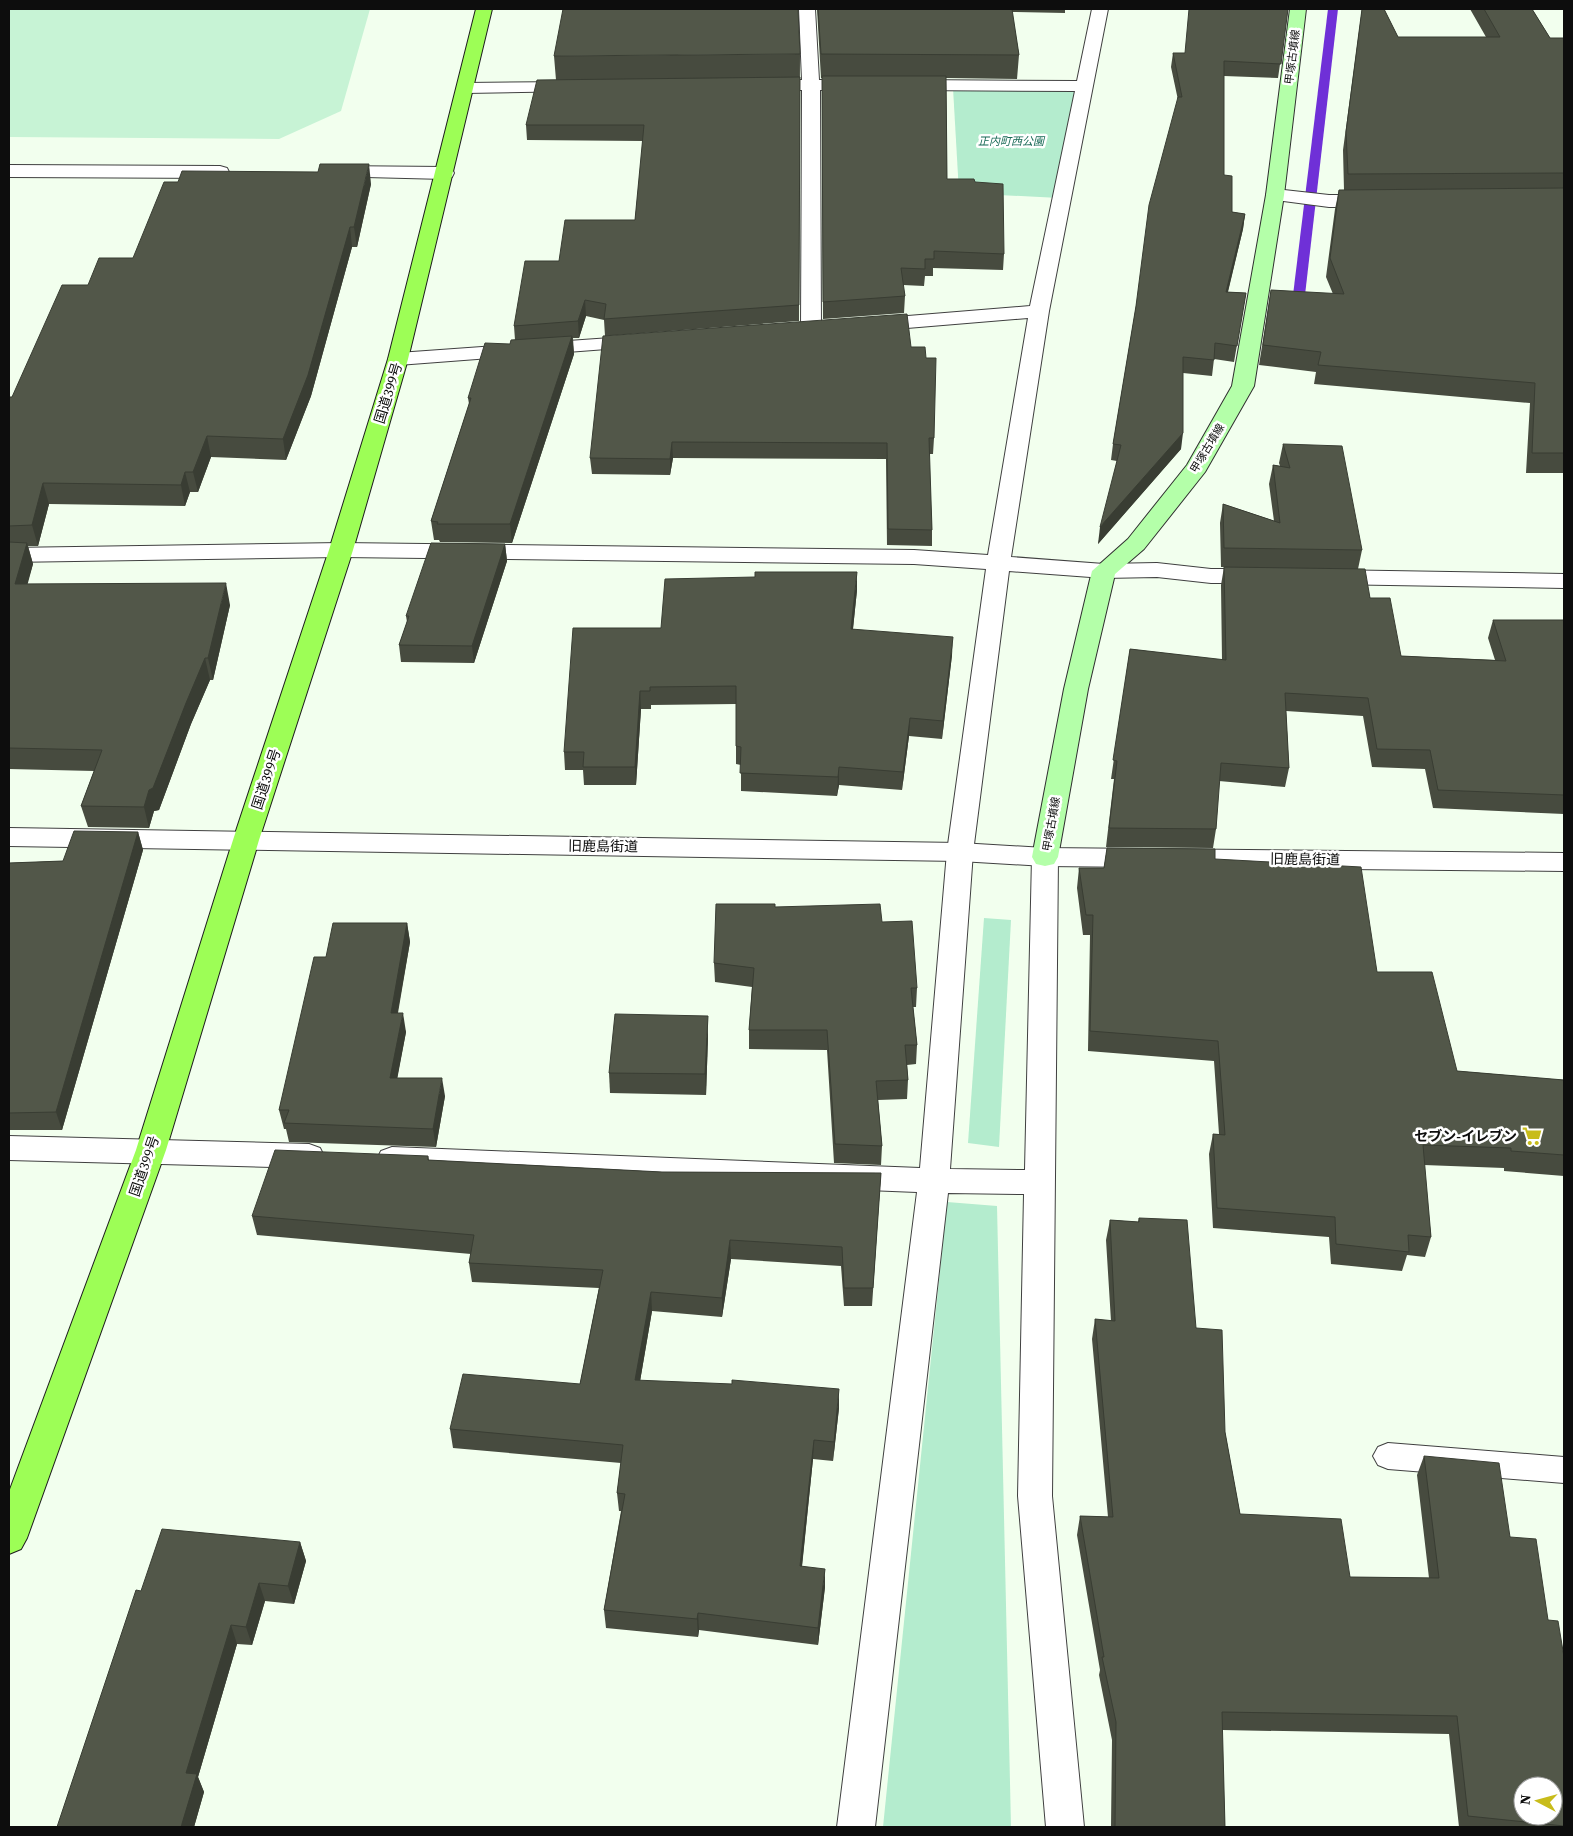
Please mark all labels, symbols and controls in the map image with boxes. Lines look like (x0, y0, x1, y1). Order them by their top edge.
street label: 甲塚古墳線 (1282, 29, 1303, 85)
park label: 正内町西公園 (978, 134, 1046, 149)
street label: 国道399号 (369, 360, 407, 426)
street label: 甲塚古墳線 (1187, 421, 1228, 476)
street label: 国道399号 (247, 746, 285, 812)
street label: 甲塚古墳線 (1039, 796, 1064, 852)
street label: 旧鹿島街道 (568, 835, 638, 857)
street label: 旧鹿島街道 (1270, 848, 1340, 870)
supermarket icon: セブン-イレブン (1521, 1125, 1543, 1147)
place label: セブン-イレブン (1414, 1126, 1517, 1146)
street label: 国道399号 (124, 1133, 164, 1199)
north arrow (1513, 1776, 1563, 1826)
text: N (1515, 1794, 1536, 1806)

